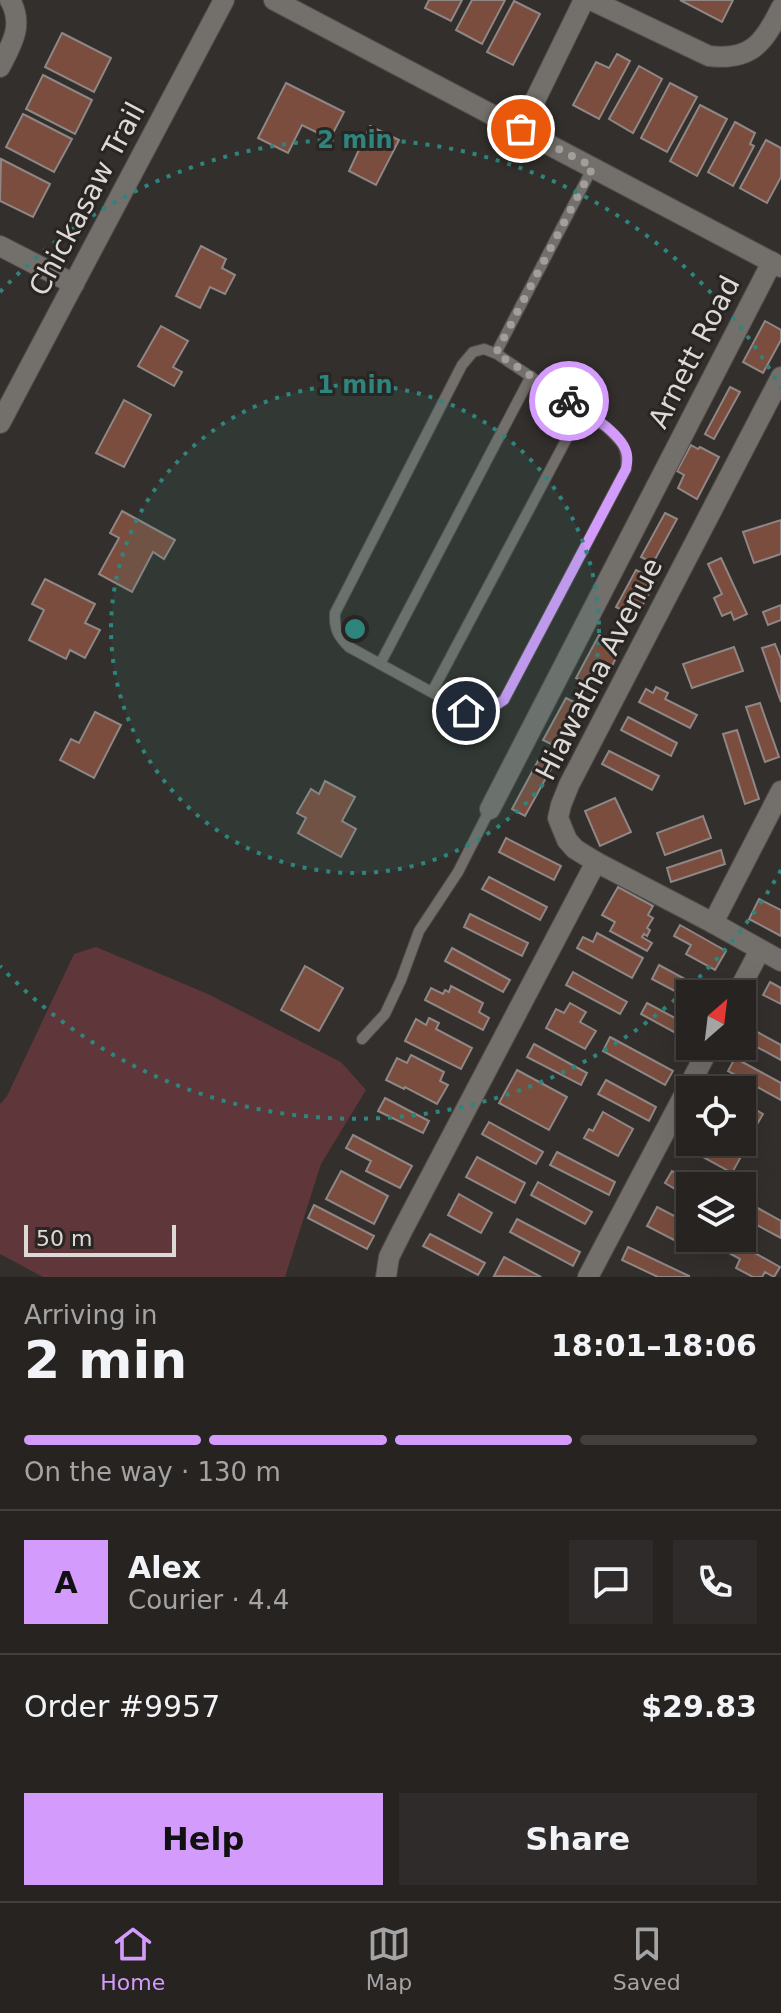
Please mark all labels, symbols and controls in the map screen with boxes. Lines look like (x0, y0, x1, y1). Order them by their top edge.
pin (487, 95, 555, 163)
street label: Chickasaw Trail (22, 97, 152, 301)
icon: bag (499, 107, 543, 151)
text: 2 min (317, 126, 393, 154)
street label: Arnett Road (642, 270, 746, 434)
courier (529, 361, 609, 441)
text: 1 min (317, 371, 393, 399)
icon: bike (547, 379, 591, 423)
street label: Hiawatha Avenue (529, 552, 669, 786)
centre of rings (341, 615, 369, 643)
pin (432, 677, 500, 745)
icon: home (444, 689, 488, 733)
north arrow (676, 980, 756, 1060)
map controls (676, 980, 756, 1252)
button: locate (676, 1076, 756, 1156)
button: layers (676, 1172, 756, 1252)
scale bar (24, 1221, 176, 1257)
text: 50 m (36, 1226, 92, 1251)
text: Arriving in (24, 1300, 158, 1330)
text: 18:01–18:06 (551, 1328, 757, 1363)
text: 2 min (24, 1330, 187, 1390)
text: On the way · 130 m (24, 1457, 281, 1487)
button: chat (569, 1540, 653, 1624)
button: phone (673, 1540, 757, 1624)
text: Alex (128, 1550, 201, 1585)
text: A (54, 1565, 78, 1600)
text: Courier · 4.4 (128, 1585, 289, 1615)
text: Order #9957 (24, 1689, 220, 1724)
text: $29.83 (641, 1689, 757, 1724)
button: Help (24, 1793, 383, 1885)
button: Share (399, 1793, 757, 1885)
tab: Home (100, 1922, 165, 1995)
tab: Map (366, 1922, 412, 1995)
tab: Saved (613, 1922, 681, 1995)

